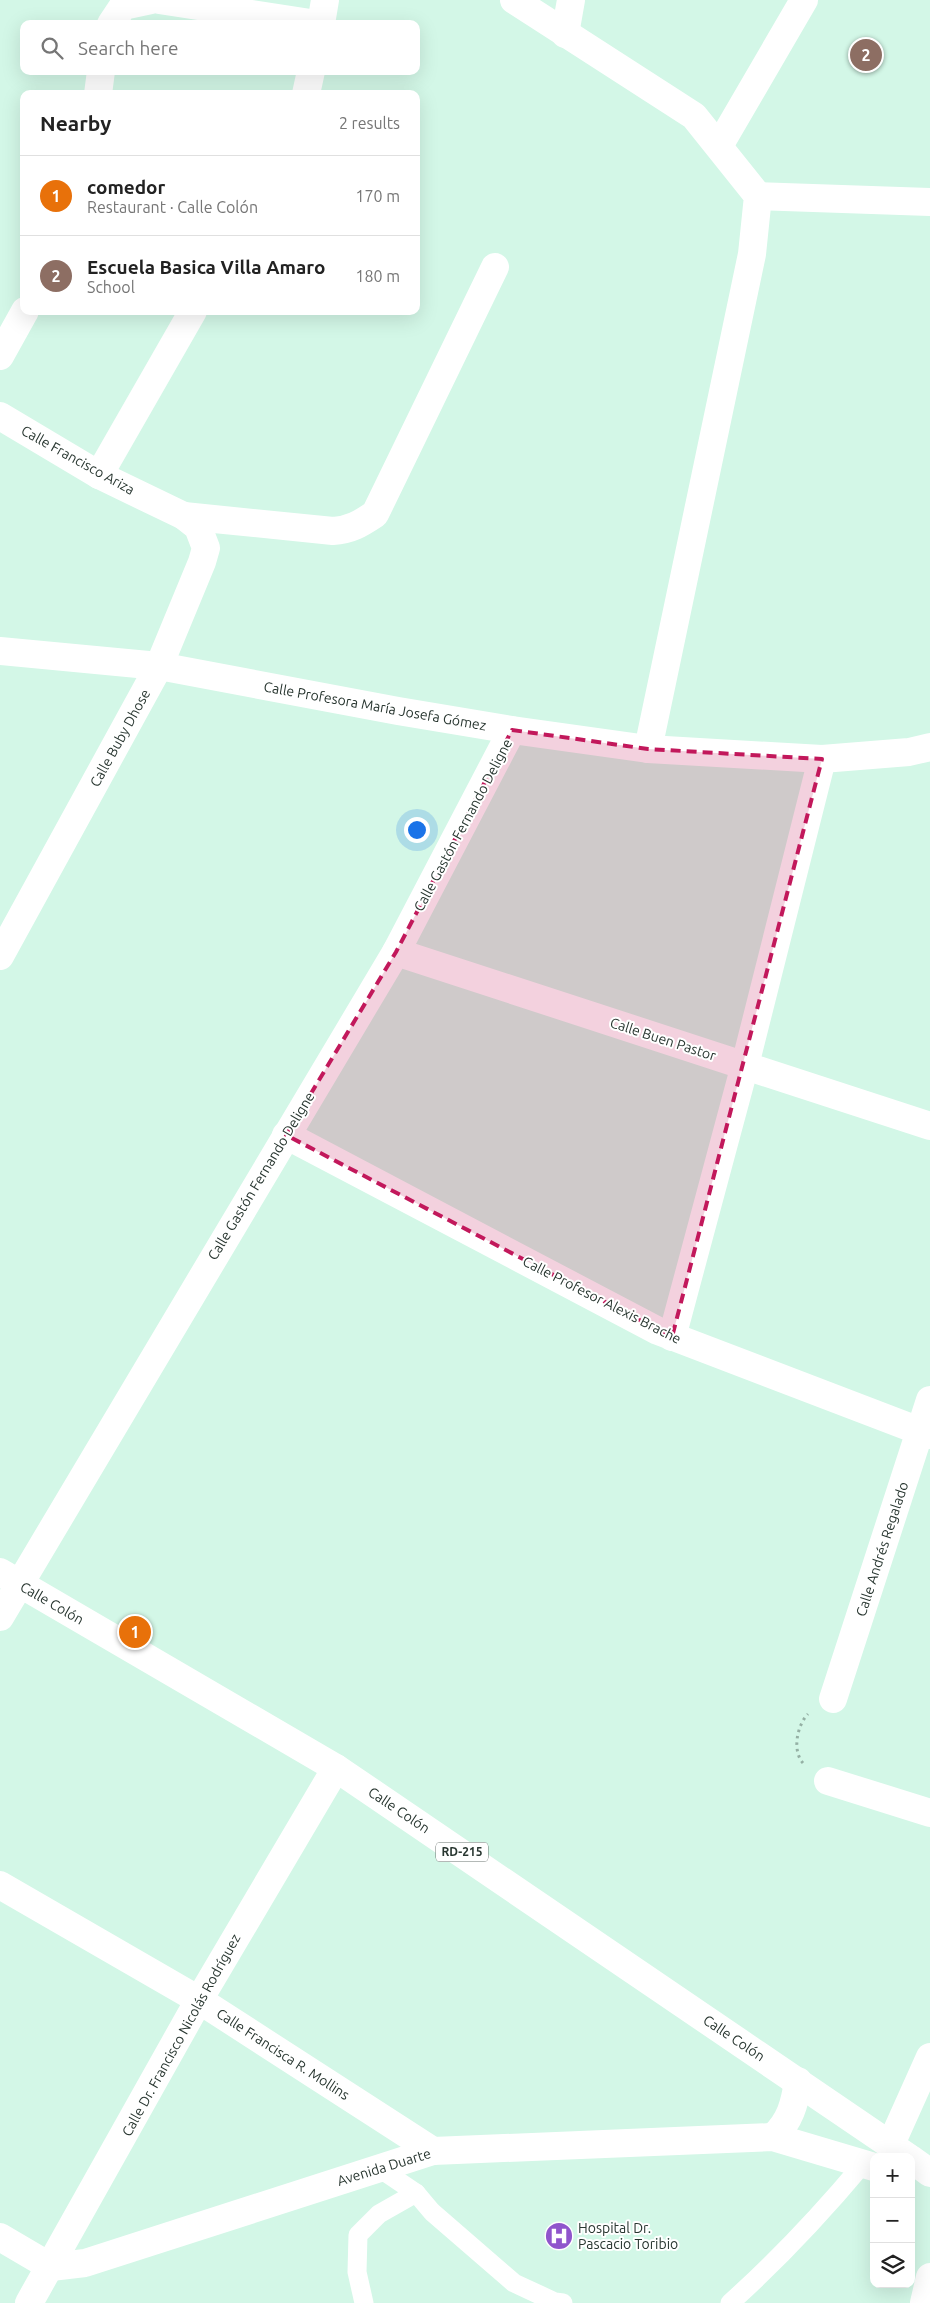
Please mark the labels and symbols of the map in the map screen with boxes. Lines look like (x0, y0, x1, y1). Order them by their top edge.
pin: 2 (850, 36, 882, 74)
street label: Calle Francisco Ariza (19, 422, 137, 498)
street label: Calle Profesora María Josefa Gómez (262, 679, 488, 733)
street label: Calle Buby Dhose (87, 686, 153, 790)
street label: Calle Gastón Fernando Deligne (411, 736, 515, 914)
your location (404, 817, 430, 843)
street label: Calle Buen Pastor (608, 1014, 719, 1064)
street label: Calle Gastón Fernando Deligne (204, 1089, 318, 1263)
street label: Calle Profesor Alexis Brache (520, 1253, 684, 1347)
street label: Calle Andrés Regalado (853, 1480, 911, 1618)
street label: Calle Colón (17, 1578, 87, 1628)
pin: 1 (119, 1613, 151, 1651)
street label: Calle Colón (365, 1784, 433, 1836)
road number: RD-215 (436, 1842, 488, 1861)
street label: Calle Dr. Francisco Nicolás Rodríguez (119, 1931, 243, 2139)
street label: Calle Francisca R. Mollins (214, 2005, 352, 2103)
street label: Calle Colón (700, 2012, 768, 2064)
street label: Avenida Duarte (335, 2145, 433, 2189)
place label: Hospital Dr. Pascacio Toribio (578, 2220, 678, 2252)
hospital icon: Hospital Dr. Pascacio Toribio (544, 2221, 574, 2251)

